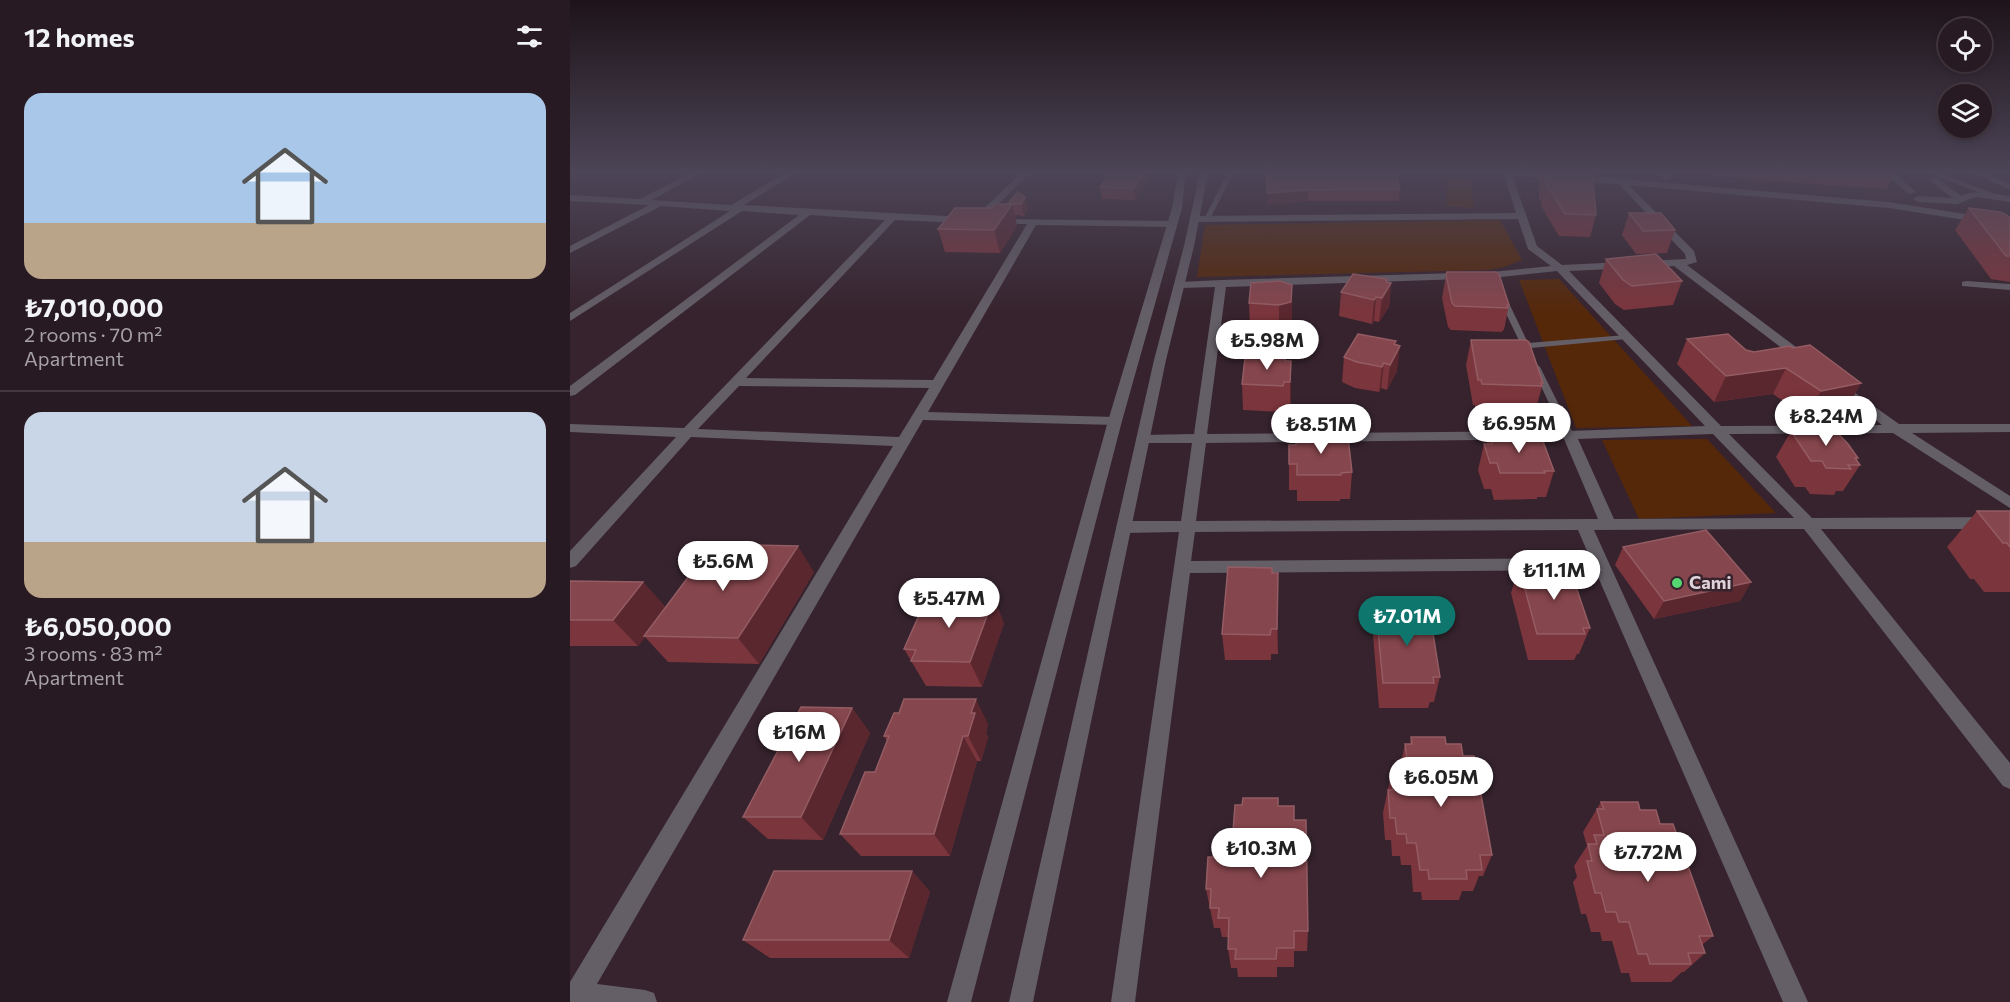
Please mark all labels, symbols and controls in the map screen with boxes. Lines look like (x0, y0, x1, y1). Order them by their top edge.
map controls (1938, 18, 1992, 138)
button: locate (1938, 18, 1992, 72)
icon: filters (513, 20, 546, 53)
text: 12 homes (24, 21, 135, 52)
button: layers (1938, 84, 1992, 138)
icon: home (231, 132, 339, 240)
text: ₺7,010,000 (24, 291, 164, 322)
pin: ₺5.98M (1218, 320, 1316, 371)
text: 2 rooms · 70 m² (24, 322, 162, 346)
text: ₺5.98M (1230, 327, 1304, 351)
text: Apartment (24, 346, 124, 370)
pin: ₺8.24M (1777, 396, 1875, 447)
pin: ₺6.95M (1470, 403, 1568, 454)
text: ₺8.24M (1789, 403, 1863, 427)
pin: ₺8.51M (1272, 404, 1370, 455)
text: ₺6.95M (1482, 410, 1556, 434)
text: ₺8.51M (1285, 411, 1357, 435)
icon: home (231, 451, 339, 559)
pin: ₺5.6M (681, 541, 765, 592)
text: ₺5.6M (692, 548, 754, 572)
pin: ₺11.1M (1505, 550, 1603, 601)
text: ₺11.1M (1522, 557, 1586, 581)
place label: Cami (1689, 571, 1732, 593)
marker: Cami (1670, 576, 1684, 590)
pin: ₺5.47M (900, 578, 998, 629)
text: ₺5.47M (913, 585, 985, 609)
pin: ₺7.01M (1358, 596, 1456, 647)
text: ₺7.01M (1372, 603, 1442, 627)
text: ₺6,050,000 (24, 610, 172, 641)
text: 3 rooms · 83 m² (24, 641, 163, 665)
text: Apartment (24, 665, 124, 689)
pin: ₺16M (763, 712, 835, 763)
text: ₺16M (772, 719, 826, 743)
pin: ₺6.05M (1392, 757, 1490, 808)
text: ₺6.05M (1403, 764, 1479, 788)
pin: ₺10.3M (1212, 828, 1310, 879)
pin: ₺7.72M (1599, 832, 1697, 883)
text: ₺10.3M (1225, 835, 1297, 859)
text: ₺7.72M (1613, 839, 1683, 863)

